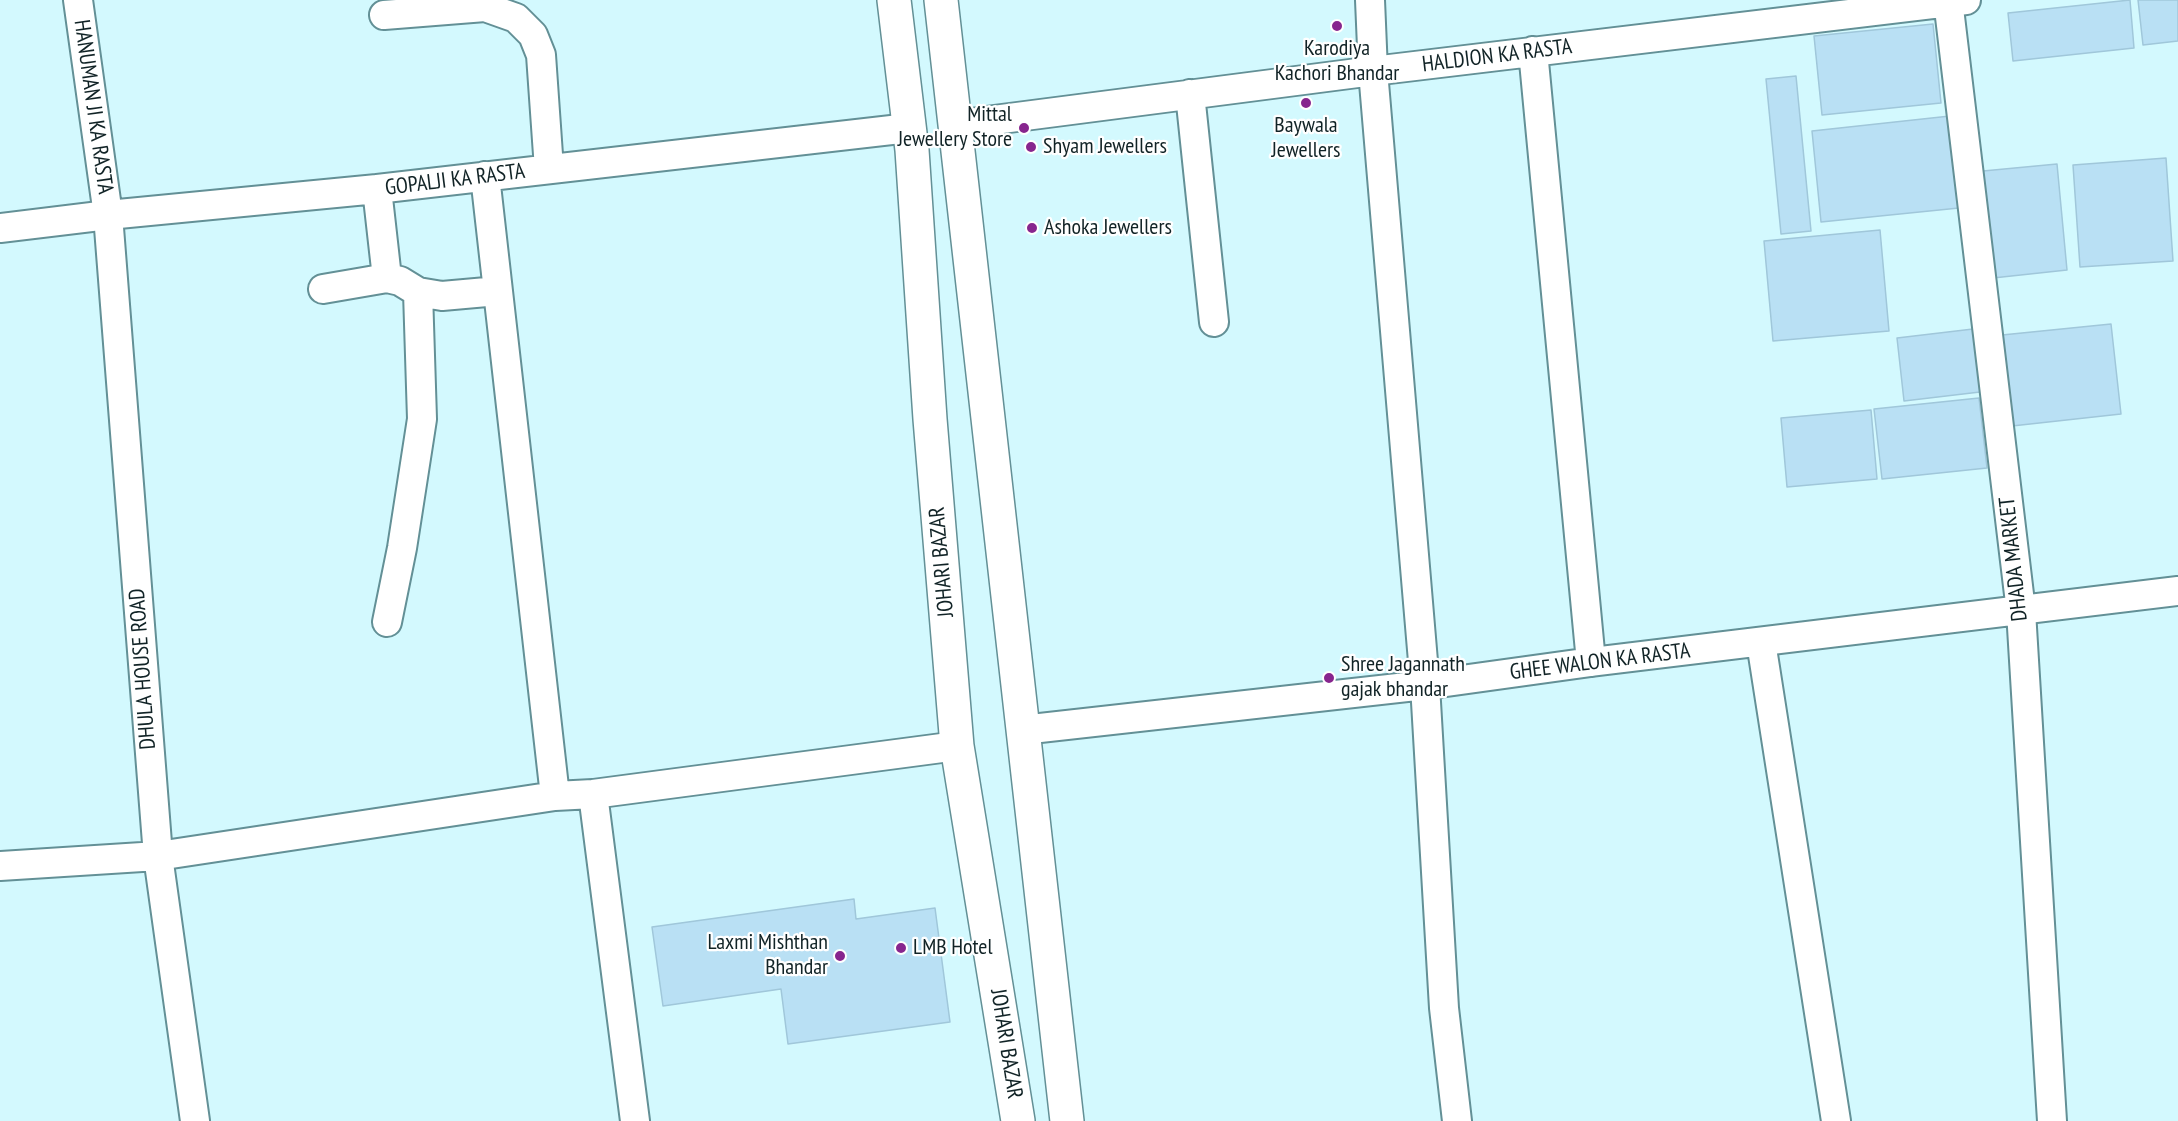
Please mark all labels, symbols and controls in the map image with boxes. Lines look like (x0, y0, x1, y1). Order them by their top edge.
street label: HANUMAN JI KA RASTA (68, 18, 118, 196)
marker: Karodiya Kachori Bhandar (1330, 19, 1344, 33)
street label: HALDION KA RASTA (1421, 34, 1573, 78)
place label: Karodiya Kachori Bhandar (1275, 36, 1399, 88)
marker: Baywala Jewellers (1299, 96, 1313, 110)
place label: Mittal Jewellery Store (898, 102, 1012, 154)
place label: Baywala Jewellers (1272, 113, 1340, 164)
marker: Mittal Jewellery Store (1017, 121, 1031, 135)
place label: Shyam Jewellers (1043, 134, 1167, 160)
marker: Shyam Jewellers (1024, 140, 1038, 154)
street label: GOPALJI KA RASTA (384, 158, 526, 202)
place label: Ashoka Jewellers (1044, 215, 1172, 241)
marker: Ashoka Jewellers (1025, 221, 1039, 235)
street label: DHADA MARKET (1994, 495, 2034, 623)
street label: JOHARI BAZAR (924, 506, 960, 618)
street label: DHULA HOUSE ROAD (124, 588, 162, 750)
street label: GHEE WALON KA RASTA (1508, 638, 1692, 686)
place label: Shree Jagannath gajak bhandar (1341, 652, 1465, 704)
marker: Shree Jagannath gajak bhandar (1322, 671, 1336, 685)
place label: Laxmi Mishthan Bhandar (707, 930, 828, 981)
place label: LMB Hotel (913, 935, 993, 961)
marker: LMB Hotel (894, 941, 908, 955)
marker: Laxmi Mishthan Bhandar (833, 949, 847, 963)
street label: JOHARI BAZAR (984, 987, 1028, 1101)

